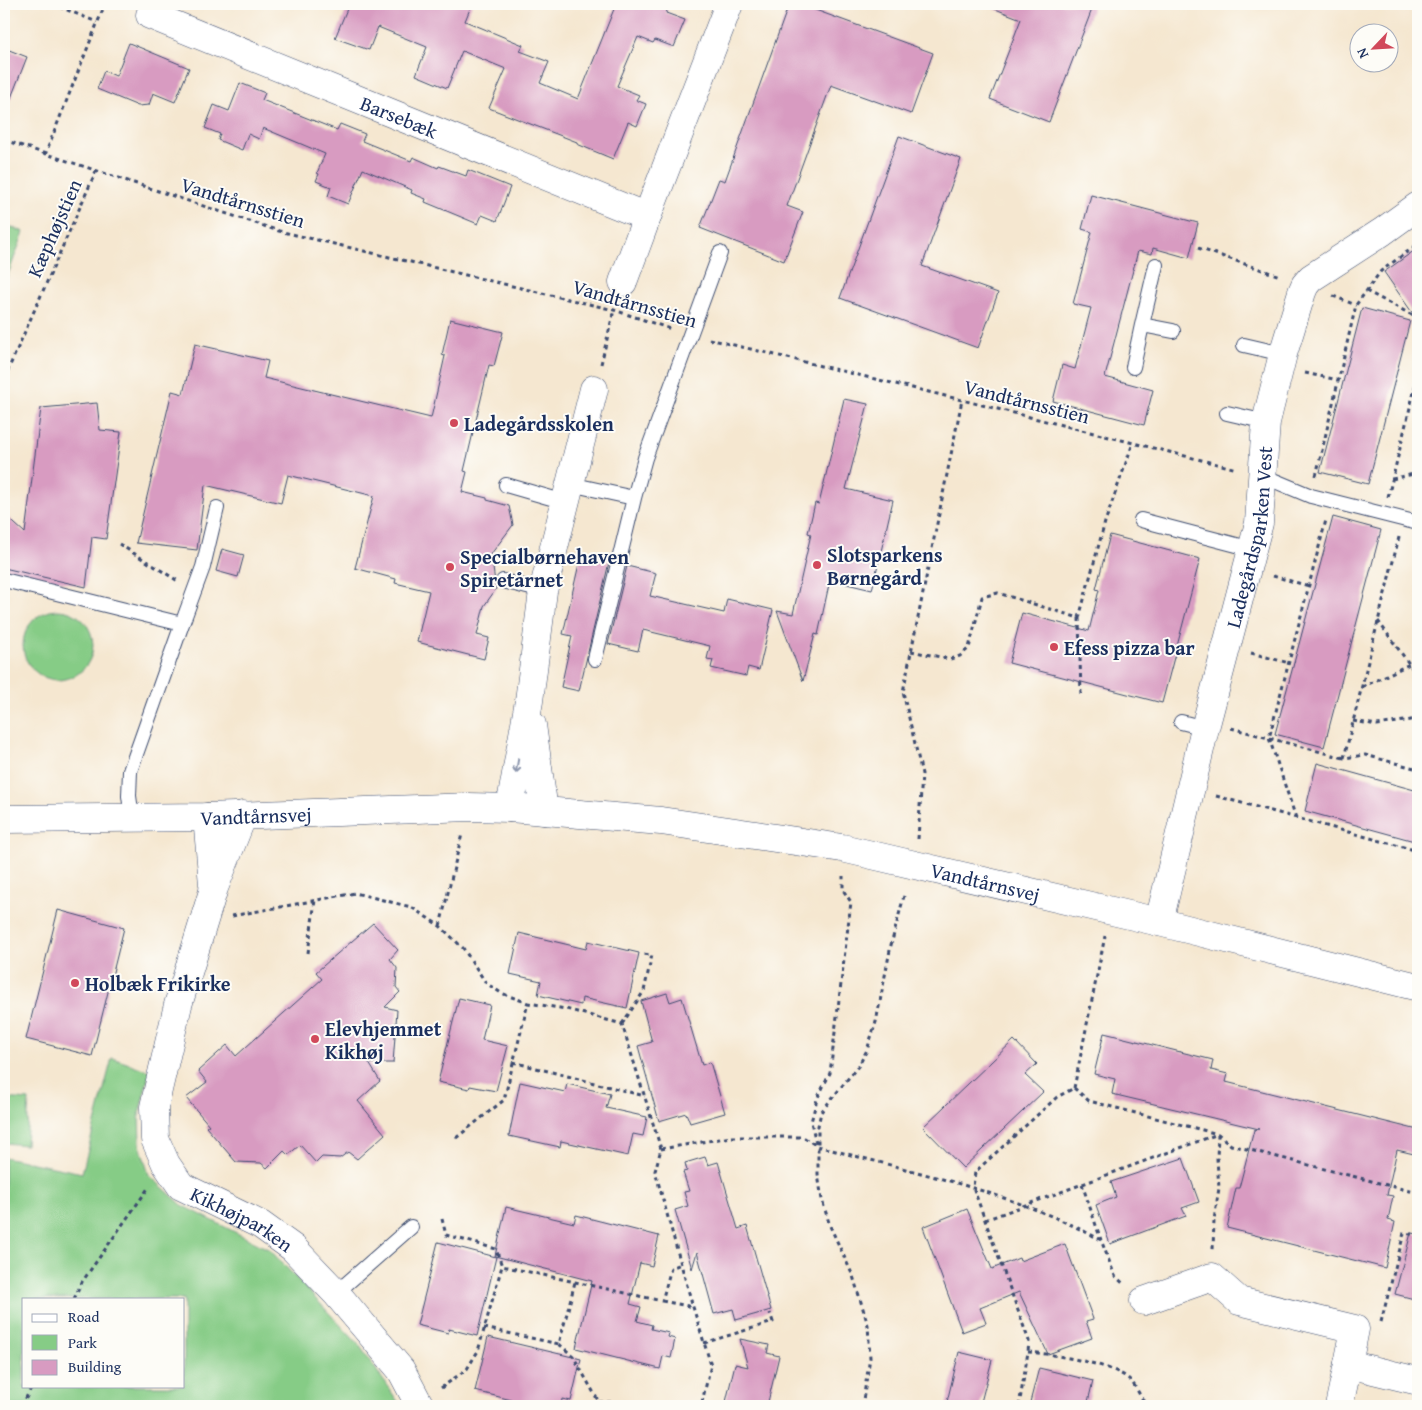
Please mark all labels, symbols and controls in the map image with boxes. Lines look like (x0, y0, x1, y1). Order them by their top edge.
north arrow (1350, 22, 1400, 72)
text: N (1351, 44, 1373, 62)
street label: Barsebæk (356, 88, 443, 145)
street label: Vandtårnsstien (177, 169, 309, 235)
street label: Kæphøjstien (19, 174, 89, 282)
street label: Vandtårnsstien (569, 271, 701, 335)
street label: Vandtårnsstien (961, 371, 1093, 431)
place label: Ladegårdsskolen (464, 409, 614, 438)
marker: Ladegårdsskolen (448, 417, 460, 429)
street label: Ladegårdsparken Vest (1218, 445, 1279, 631)
place label: Slotsparkens Børnegård (827, 540, 943, 592)
place label: Specialbørnehaven Spiretårnet (460, 542, 629, 594)
marker: Slotsparkens Børnegård (811, 559, 823, 571)
marker: Specialbørnehaven Spiretårnet (444, 561, 456, 573)
place label: Efess pizza bar (1064, 633, 1195, 662)
marker: Efess pizza bar (1048, 641, 1060, 653)
one-way arrow (512, 758, 522, 774)
street label: Vandtårnsvej (200, 799, 312, 832)
street label: Vandtårnsvej (928, 855, 1043, 908)
place label: Holbæk Frikirke (85, 969, 231, 998)
marker: Holbæk Frikirke (69, 977, 81, 989)
place label: Elevhjemmet Kikhøj (325, 1014, 442, 1066)
marker: Elevhjemmet Kikhøj (309, 1033, 321, 1045)
street label: Kikhøjparken (186, 1178, 299, 1258)
legend (22, 1298, 185, 1388)
text: Road (68, 1306, 99, 1327)
text: Park (68, 1332, 97, 1353)
text: Building (68, 1356, 122, 1377)

